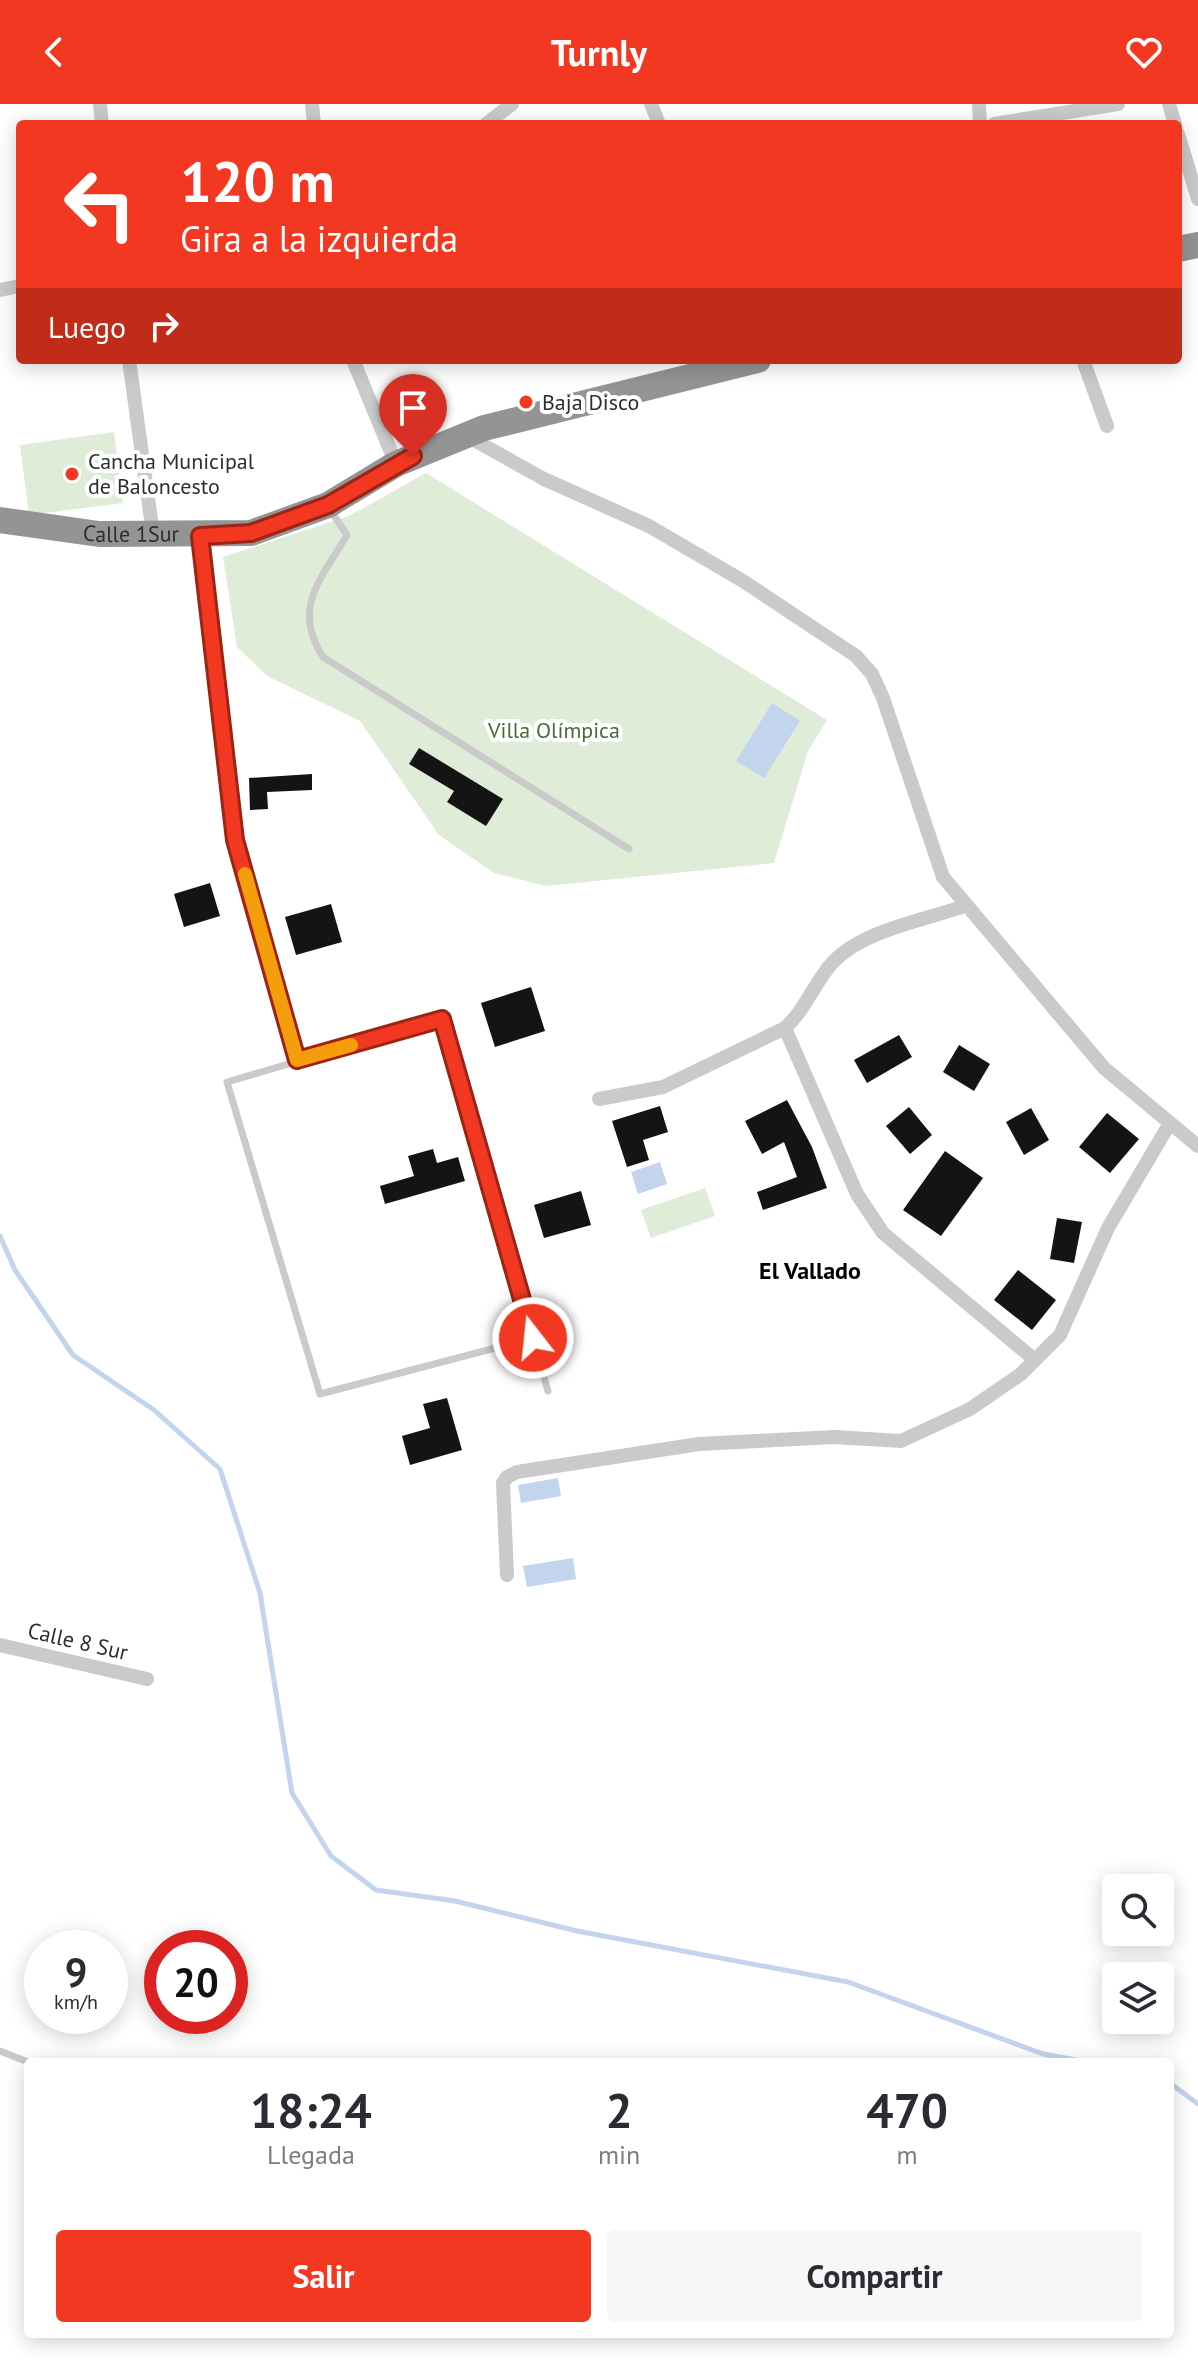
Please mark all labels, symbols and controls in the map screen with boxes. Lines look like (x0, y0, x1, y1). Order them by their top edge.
text: Turnly (551, 29, 647, 76)
icon: back (32, 30, 76, 74)
icon: heart (1122, 30, 1166, 74)
text: 120 m (180, 145, 335, 217)
icon: left (48, 152, 152, 256)
text: Gira a la izquierda (180, 215, 458, 262)
icon: right (142, 304, 186, 348)
text: Luego (48, 307, 126, 346)
pin (379, 374, 447, 456)
icon: arrive (391, 386, 435, 430)
place label: Baja Disco (542, 388, 639, 416)
marker: Baja Disco (517, 393, 535, 411)
place label: Cancha Municipal de Baloncesto (88, 447, 255, 500)
marker: Cancha Municipal de Baloncesto (63, 465, 81, 483)
street label: Calle 1Sur (81, 518, 180, 548)
park label: Villa Olímpica (487, 716, 620, 744)
district label: El Vallado (759, 1255, 861, 1286)
position arrow (491, 1296, 575, 1380)
street label: Calle 8 Sur (25, 1616, 131, 1666)
map controls (1102, 1874, 1174, 2034)
button: search (1102, 1874, 1174, 1946)
speed limit sign: 20 (144, 1930, 248, 2034)
text: 9 (65, 1946, 87, 1998)
button: layers (1102, 1962, 1174, 2034)
text: km/h (54, 1989, 98, 2015)
text: 18:24 (250, 2079, 372, 2141)
text: 2 (605, 2079, 633, 2141)
text: 470 (866, 2079, 948, 2141)
text: Llegada (267, 2138, 355, 2171)
text: min (598, 2138, 640, 2171)
text: m (897, 2138, 918, 2171)
button: Salir (56, 2230, 591, 2322)
button: Compartir (607, 2230, 1142, 2322)

